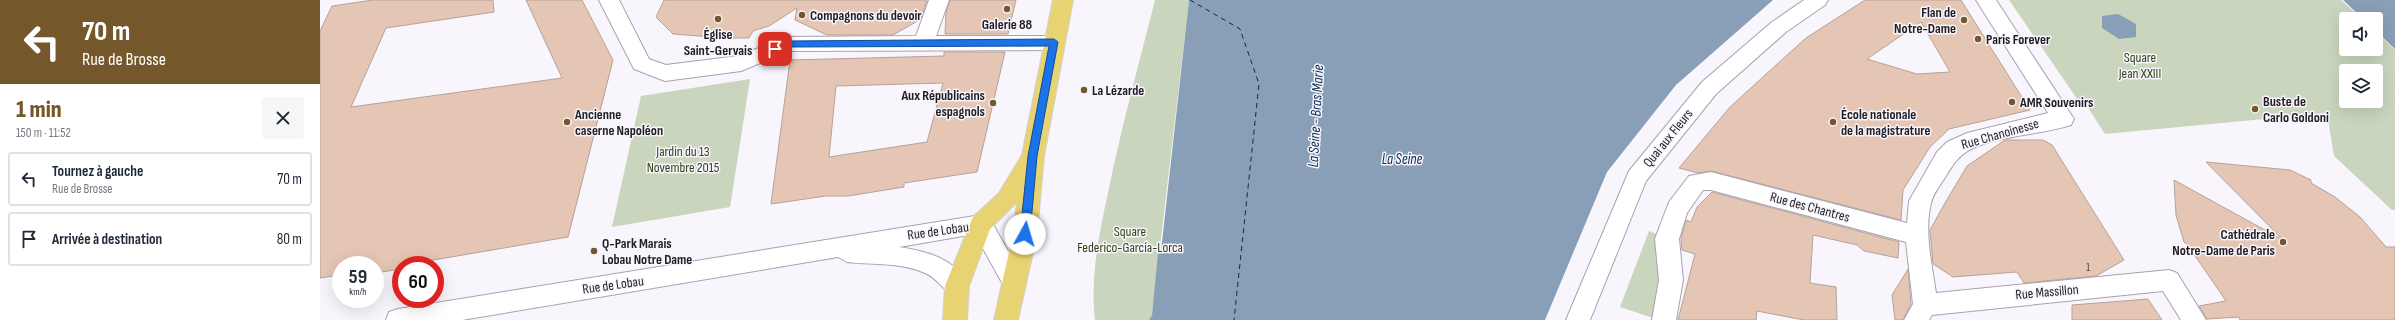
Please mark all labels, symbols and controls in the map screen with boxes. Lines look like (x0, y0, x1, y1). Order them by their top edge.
marker: Galerie 88 (1002, 4, 1012, 14)
place label: Flan de Notre-Dame (1894, 4, 1956, 37)
place label: Compagnons du devoir (810, 7, 922, 24)
marker: Compagnons du devoir (797, 10, 807, 20)
map controls (2339, 12, 2383, 108)
button: sound (2339, 12, 2383, 56)
marker: Église Saint-Gervais (713, 14, 723, 24)
text: 70 m (82, 15, 130, 48)
marker: Flan de Notre-Dame (1959, 15, 1969, 25)
icon: left (16, 16, 68, 68)
place label: Galerie 88 (982, 16, 1033, 33)
place label: Église Saint-Gervais (684, 26, 752, 59)
place label: Paris Forever (1986, 31, 2051, 48)
pin (758, 32, 792, 66)
marker: Paris Forever (1973, 34, 1983, 44)
icon: arrive (764, 38, 786, 60)
text: Rue de Brosse (82, 49, 166, 70)
park label: Square Jean XXIII (2118, 49, 2161, 82)
water label: La Seine - Bras Marie (1304, 64, 1328, 168)
button: layers (2339, 64, 2383, 108)
place label: La Lézarde (1092, 82, 1144, 99)
marker: La Lézarde (1079, 85, 1089, 95)
place label: Aux Républicains espagnols (900, 87, 985, 120)
place label: Buste de Carlo Goldoni (2263, 93, 2329, 126)
place label: AMR Souvenirs (2019, 94, 2094, 111)
text: 1 min (16, 95, 62, 124)
button: close (262, 97, 304, 139)
marker: AMR Souvenirs (2007, 97, 2017, 107)
marker: Aux Républicains espagnols (988, 98, 998, 108)
marker: Buste de Carlo Goldoni (2250, 104, 2260, 114)
street label: Quai aux Fleurs (1639, 105, 1697, 171)
place label: Ancienne caserne Napoléon (574, 106, 663, 139)
place label: École nationale de la magistrature (1841, 106, 1931, 139)
street label: Rue Chanoinesse (1959, 115, 2041, 153)
marker: Ancienne caserne Napoléon (562, 117, 572, 127)
marker: École nationale de la magistrature (1828, 117, 1838, 127)
text: 150 m · 11:52 (16, 125, 71, 141)
park label: Jardin du 13 Novembre 2015 (647, 143, 720, 176)
water label: La Seine (1382, 150, 1423, 169)
text: Tournez à gauche (52, 162, 143, 181)
icon: left (18, 168, 40, 190)
text: 70 m (277, 170, 302, 189)
text: Rue de Brosse (52, 181, 113, 197)
street label: Rue des Chantres (1768, 188, 1852, 226)
position arrow (1004, 213, 1046, 255)
street label: Rue de Lobau (906, 218, 970, 244)
park label: Square Federico-García-Lorca (1077, 223, 1183, 256)
place label: Cathédrale Notre-Dame de Paris (2172, 226, 2275, 259)
icon: arrive (18, 228, 40, 250)
text: Arrivée à destination (52, 230, 162, 249)
text: 80 m (277, 230, 302, 249)
place label: Q-Park Marais Lobau Notre Dame (602, 235, 692, 268)
marker: Cathédrale Notre-Dame de Paris (2278, 237, 2288, 247)
marker: Q-Park Marais Lobau Notre Dame (589, 246, 599, 256)
speed limit sign: 60 (392, 256, 444, 308)
house number: 1 (2086, 260, 2091, 275)
text: 59 (349, 265, 367, 289)
street label: Rue de Lobau (581, 272, 645, 298)
street label: Rue Massillon (2015, 281, 2079, 303)
text: km/h (349, 286, 367, 298)

